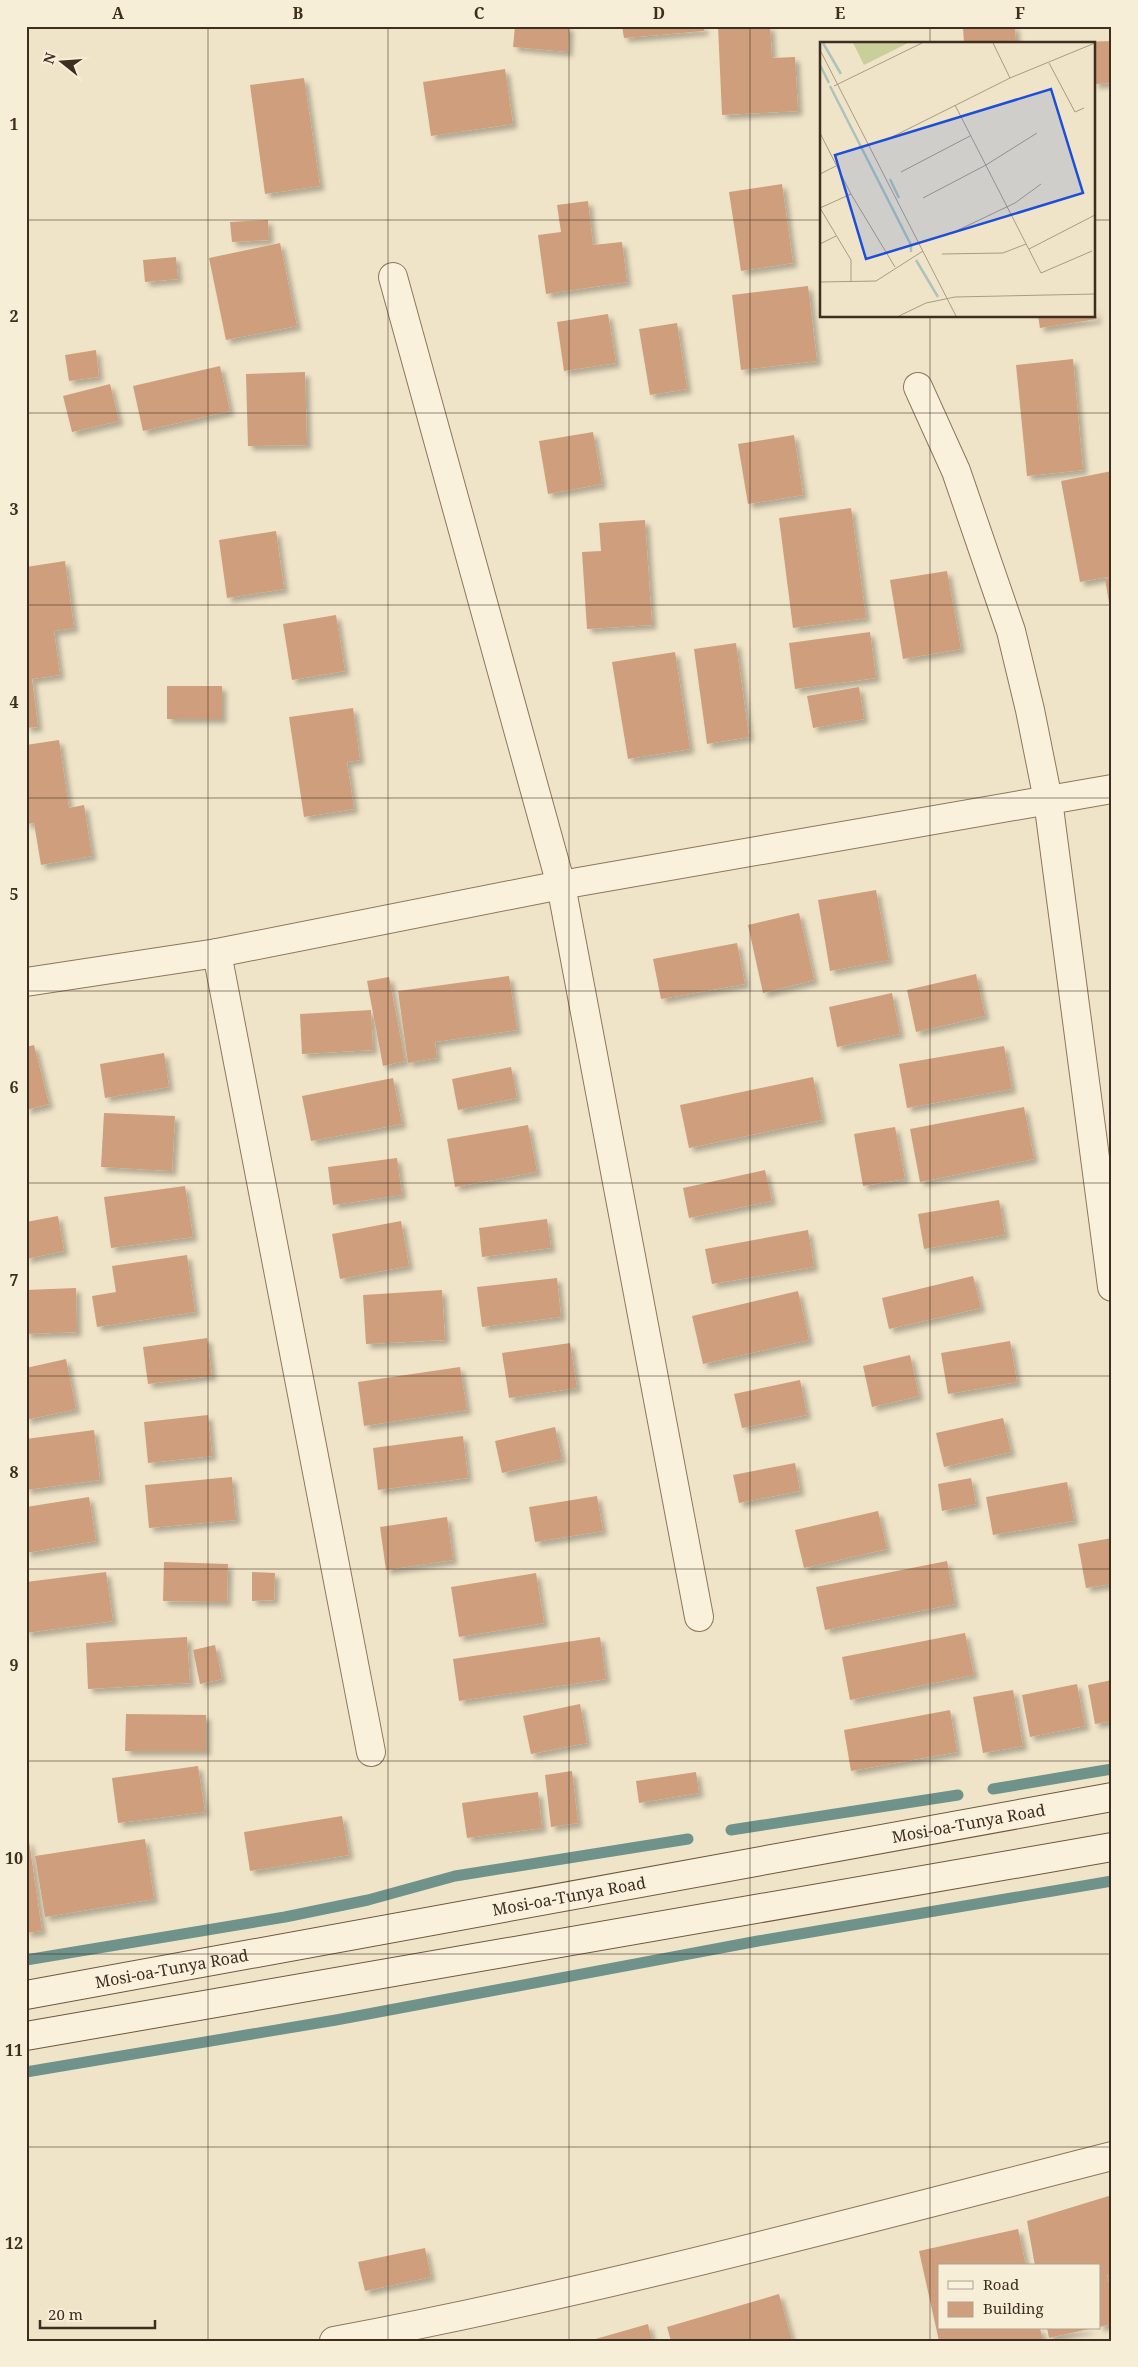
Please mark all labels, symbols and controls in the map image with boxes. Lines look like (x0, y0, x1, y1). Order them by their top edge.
text: A (112, 2, 125, 24)
text: B (293, 2, 304, 24)
text: C (474, 2, 485, 24)
text: D (653, 2, 665, 24)
text: E (835, 2, 845, 24)
text: F (1015, 2, 1025, 24)
north arrow (38, 38, 88, 88)
inset map (820, 42, 1096, 318)
text: N (38, 50, 60, 66)
text: 1 (9, 113, 19, 135)
text: 2 (9, 305, 19, 327)
text: 3 (9, 498, 19, 520)
text: 4 (9, 691, 19, 713)
text: 5 (9, 883, 19, 905)
text: 6 (9, 1076, 19, 1098)
text: 7 (9, 1269, 19, 1291)
text: 8 (9, 1461, 19, 1483)
text: 9 (9, 1654, 19, 1676)
street label: Mosi-oa-Tunya Road (890, 1798, 1047, 1848)
text: 10 (5, 1847, 23, 1869)
street label: Mosi-oa-Tunya Road (491, 1871, 648, 1921)
street label: Mosi-oa-Tunya Road (93, 1944, 250, 1993)
text: 11 (5, 2039, 23, 2061)
text: 12 (5, 2232, 23, 2254)
legend (938, 2264, 1100, 2330)
text: Road (983, 2274, 1019, 2294)
scale bar (40, 2297, 155, 2329)
text: Building (983, 2298, 1044, 2318)
text: 20 m (48, 2304, 83, 2324)

